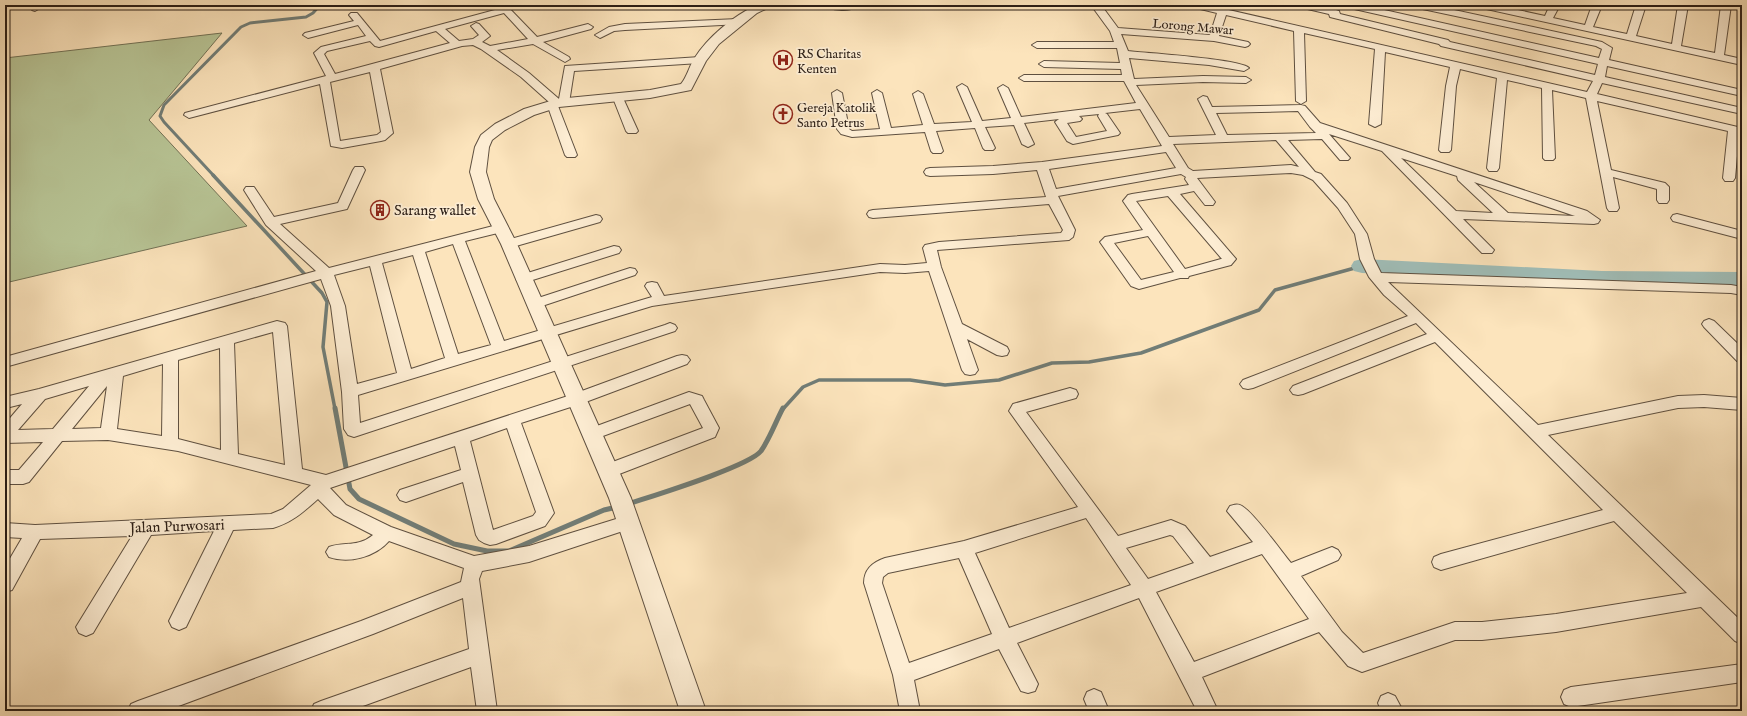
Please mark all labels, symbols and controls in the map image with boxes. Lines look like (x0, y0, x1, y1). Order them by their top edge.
street label: Lorong Mawar (1152, 15, 1234, 40)
place label: RS Charitas Kenten (797, 46, 861, 78)
hospital icon: RS Charitas Kenten (772, 49, 794, 71)
place label: Gereja Katolik Santo Petrus (797, 100, 877, 132)
church icon: Gereja Katolik Santo Petrus (772, 103, 794, 125)
building icon: Sarang wallet (369, 199, 391, 221)
place label: Sarang wallet (394, 201, 476, 220)
street label: Jalan Purwosari (127, 515, 225, 538)

